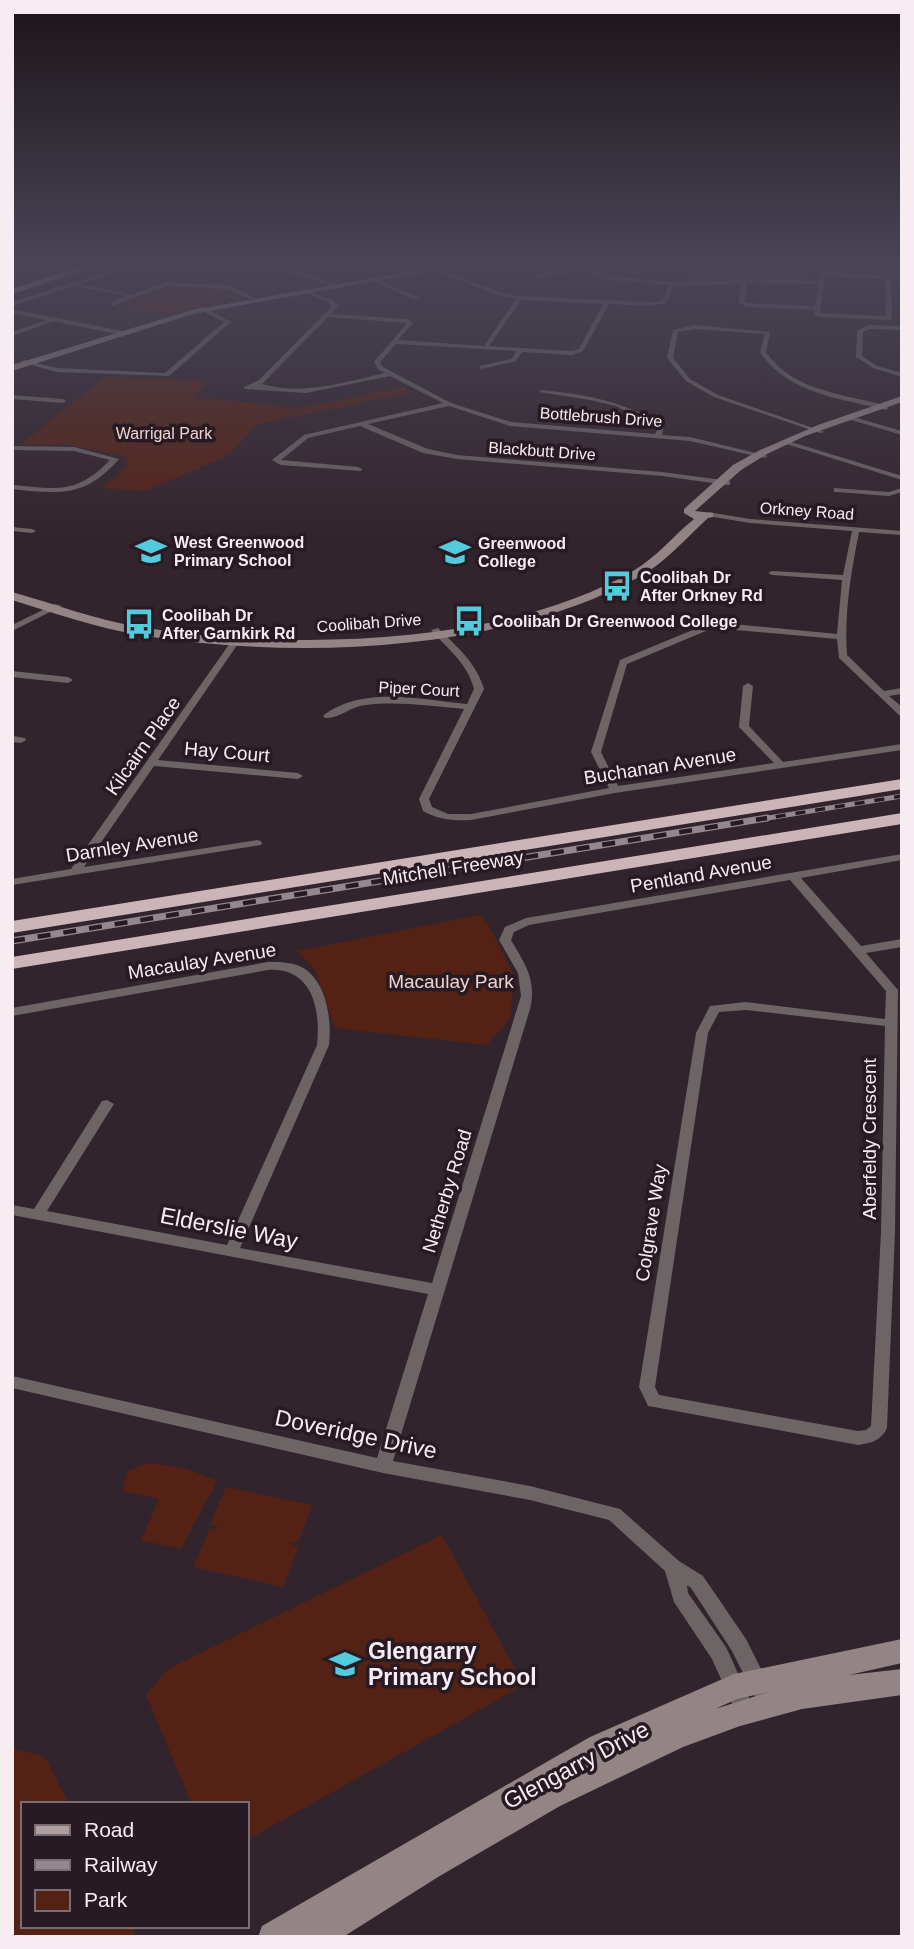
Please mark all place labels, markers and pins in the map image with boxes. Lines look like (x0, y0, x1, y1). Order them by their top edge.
school or university icon: West Greenwood Primary School (134, 534, 168, 568)
place label: West Greenwood Primary School (174, 534, 304, 569)
school or university icon: Greenwood College (438, 535, 472, 569)
place label: Greenwood College (478, 535, 566, 570)
bus stop icon: Coolibah Dr After Orkney Rd (600, 569, 634, 603)
place label: Coolibah Dr After Orkney Rd (640, 569, 763, 604)
bus stop icon: Coolibah Dr Greenwood College (452, 604, 486, 638)
bus stop icon: Coolibah Dr After Garnkirk Rd (122, 607, 156, 641)
place label: Coolibah Dr After Garnkirk Rd (162, 607, 295, 642)
place label: Coolibah Dr Greenwood College (492, 613, 737, 630)
place label: Glengarry Primary School (368, 1638, 537, 1690)
school or university icon: Glengarry Primary School (328, 1647, 362, 1681)

